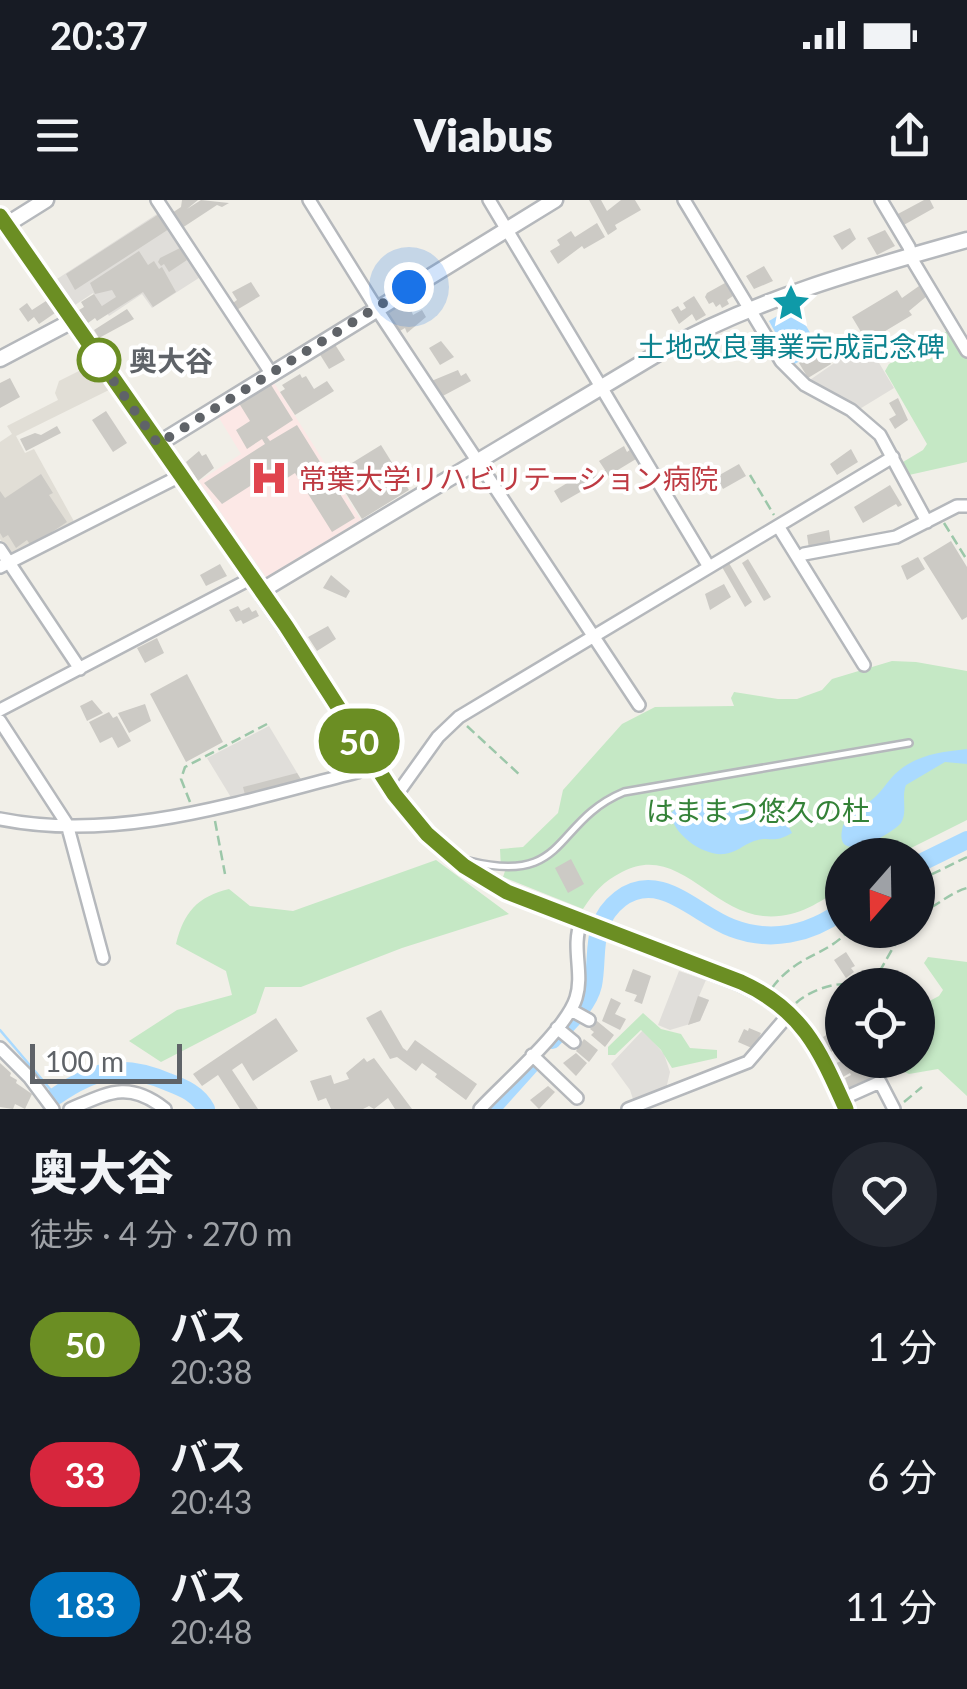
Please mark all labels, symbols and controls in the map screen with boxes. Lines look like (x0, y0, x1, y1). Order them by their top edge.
text: 20:37 (50, 12, 148, 58)
icon: menu (30, 108, 85, 163)
text: Viabus (414, 108, 553, 162)
icon: share (882, 108, 937, 163)
your location (384, 262, 434, 312)
place icon: 土地改良事業完成記念碑 (770, 282, 812, 324)
place label: 土地改良事業完成記念碑 (637, 329, 945, 363)
marker: 奥大谷 (78, 339, 120, 381)
place label: 奥大谷 (129, 343, 213, 377)
hospital icon: 常葉大学リハビリテーション病院 (248, 457, 290, 499)
place label: 常葉大学リハビリテーション病院 (299, 461, 718, 495)
line badge: 50 (314, 708, 404, 774)
text: 50 (339, 720, 379, 762)
park label: はままつ悠久の杜 (646, 793, 870, 827)
north arrow (825, 838, 935, 948)
map controls (825, 838, 935, 1078)
button: locate (825, 968, 935, 1078)
scale bar (30, 1039, 182, 1084)
text: 100 m (45, 1044, 124, 1078)
button: heart (832, 1142, 937, 1247)
text: 奥大谷 (30, 1143, 174, 1200)
text: 徒歩 · 4 分 · 270 m (30, 1214, 292, 1253)
text: バス (170, 1303, 246, 1349)
text: 50 (65, 1323, 105, 1365)
text: 1 分 (867, 1323, 937, 1369)
text: 20:38 (170, 1352, 252, 1391)
text: バス (170, 1433, 246, 1479)
text: 33 (65, 1453, 105, 1495)
text: 6 分 (867, 1453, 937, 1499)
text: 20:43 (170, 1482, 252, 1521)
text: バス (170, 1563, 246, 1609)
text: 183 (55, 1583, 115, 1625)
text: 11 分 (845, 1583, 937, 1629)
text: 20:48 (170, 1612, 252, 1651)

